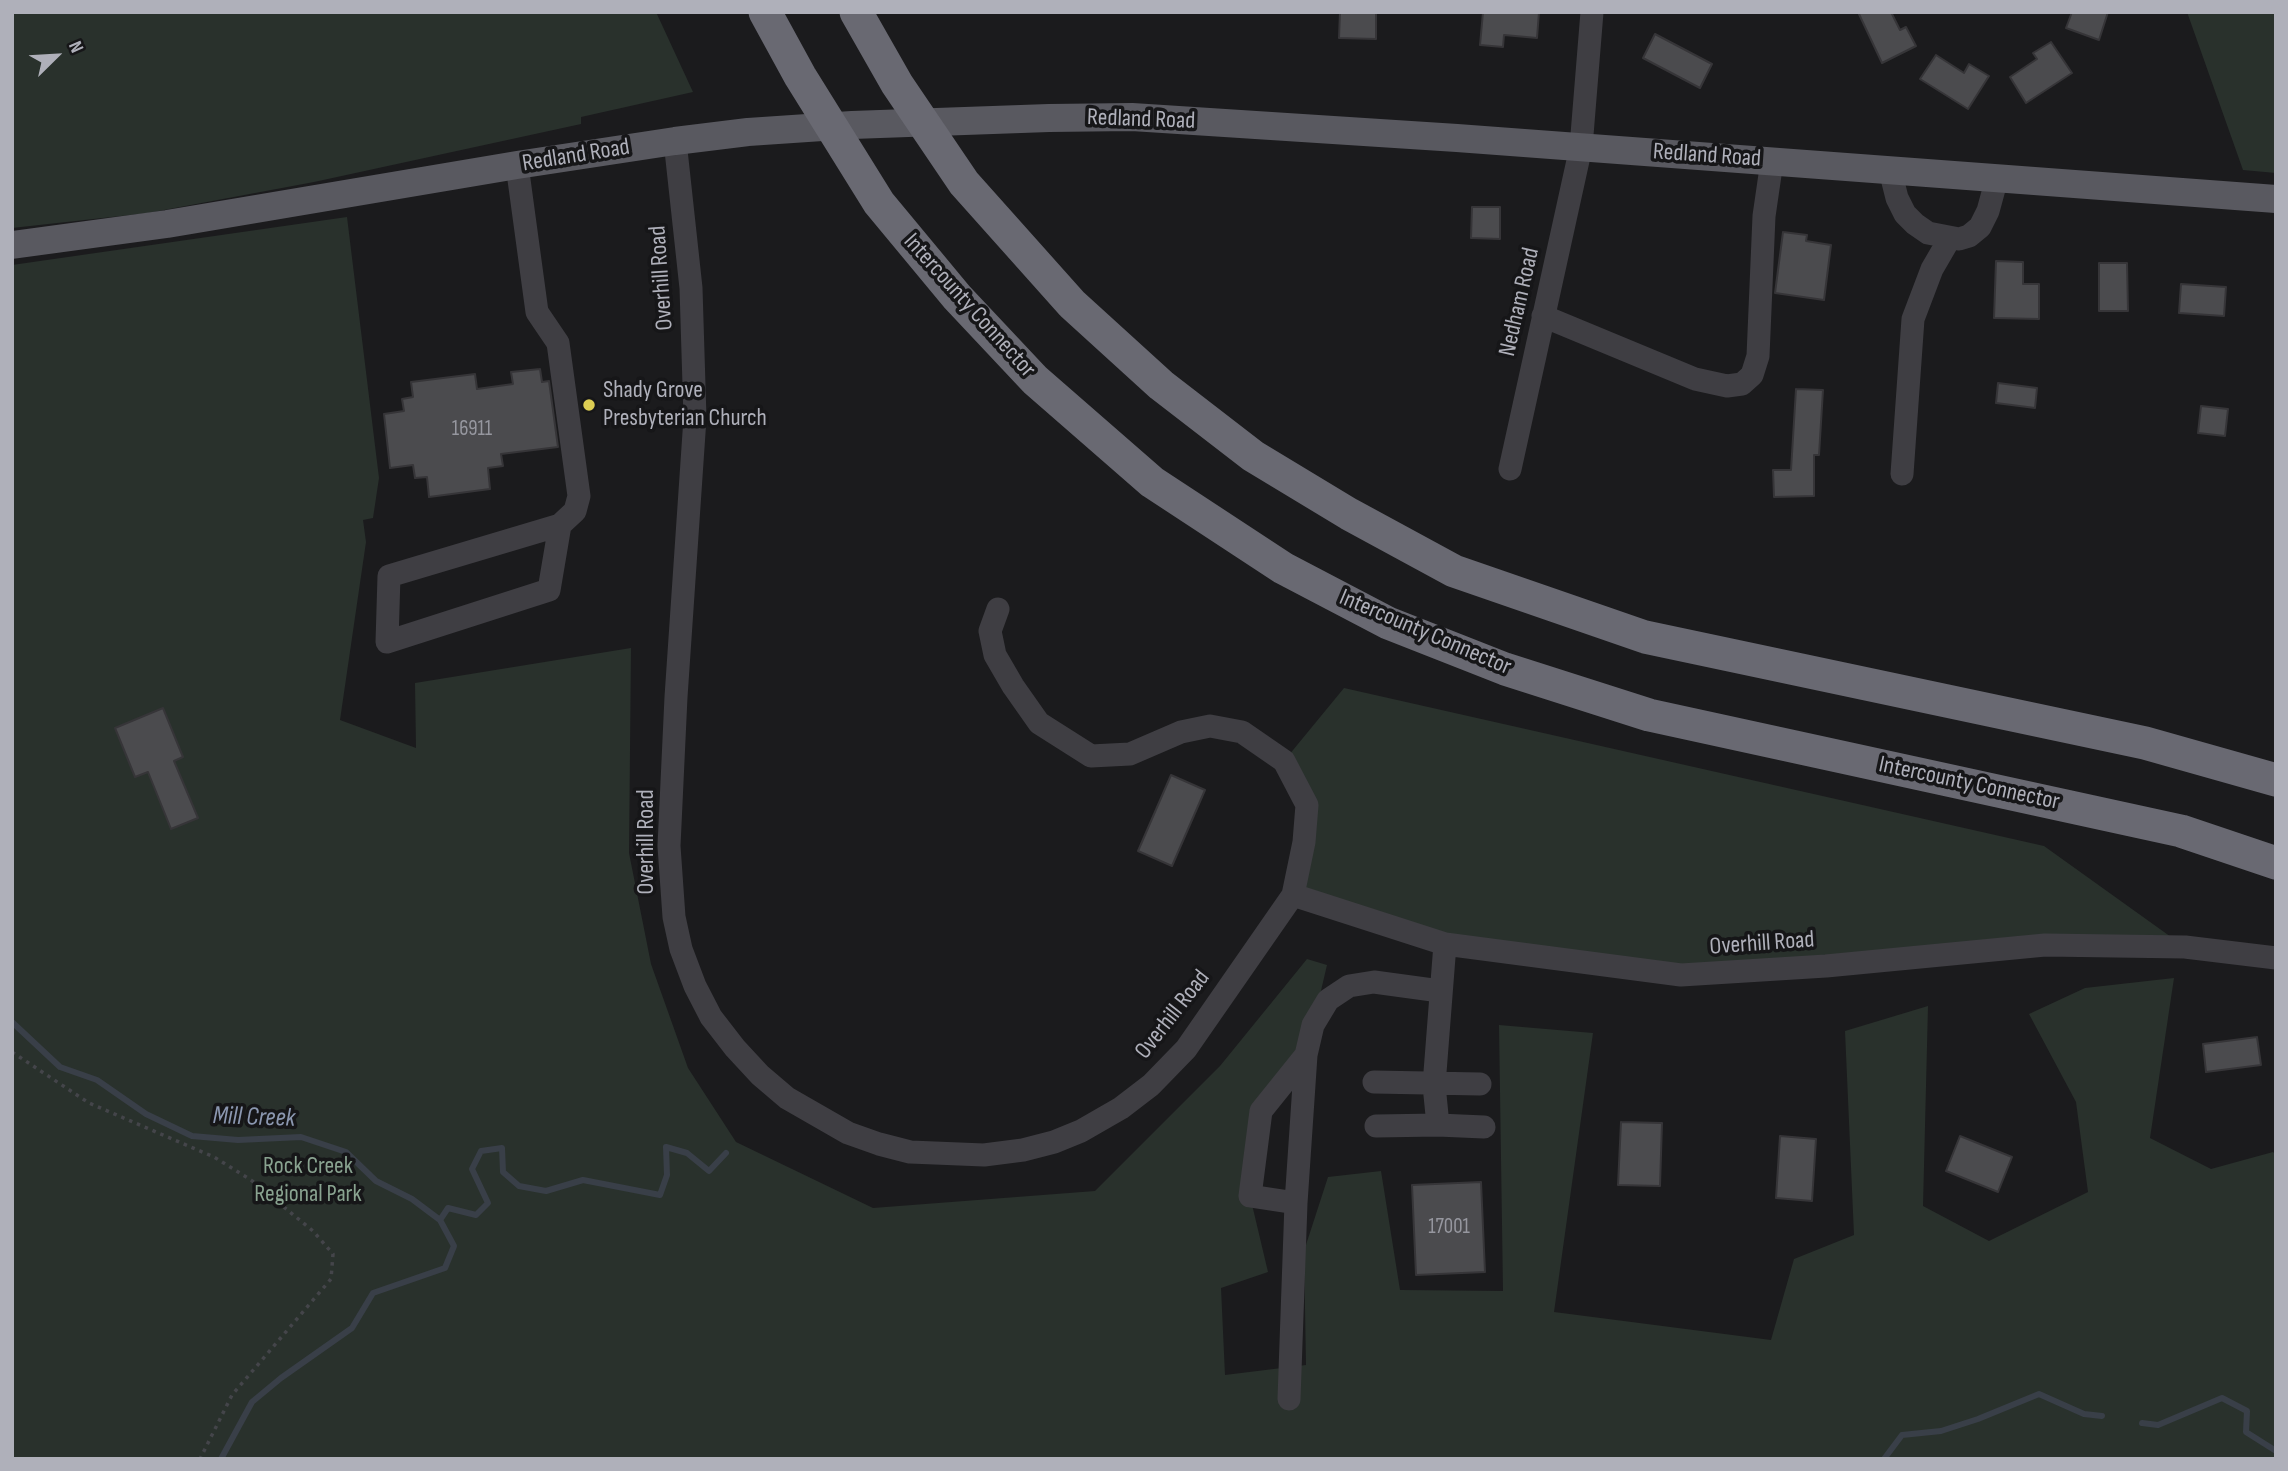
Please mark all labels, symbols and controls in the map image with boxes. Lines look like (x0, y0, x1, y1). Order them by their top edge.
north arrow (21, 21, 91, 91)
text: N (63, 38, 88, 57)
street label: Redland Road (1086, 104, 1196, 136)
street label: Redland Road (520, 133, 632, 179)
street label: Redland Road (1652, 138, 1762, 174)
street label: Overhill Road (644, 225, 680, 331)
street label: Intercounty Connector (897, 228, 1041, 384)
street label: Nedham Road (1494, 245, 1546, 359)
place label: Shady Grove Presbyterian Church (603, 377, 767, 433)
marker: Shady Grove Presbyterian Church (581, 397, 597, 413)
house number: 16911 (452, 417, 492, 443)
street label: Intercounty Connector (1335, 584, 1515, 682)
street label: Intercounty Connector (1876, 751, 2062, 817)
street label: Overhill Road (633, 790, 661, 894)
street label: Overhill Road (1709, 926, 1815, 962)
street label: Overhill Road (1129, 965, 1217, 1065)
water label: Mill Creek (212, 1101, 296, 1135)
park label: Rock Creek Regional Park (254, 1153, 362, 1209)
house number: 17001 (1428, 1215, 1470, 1241)

